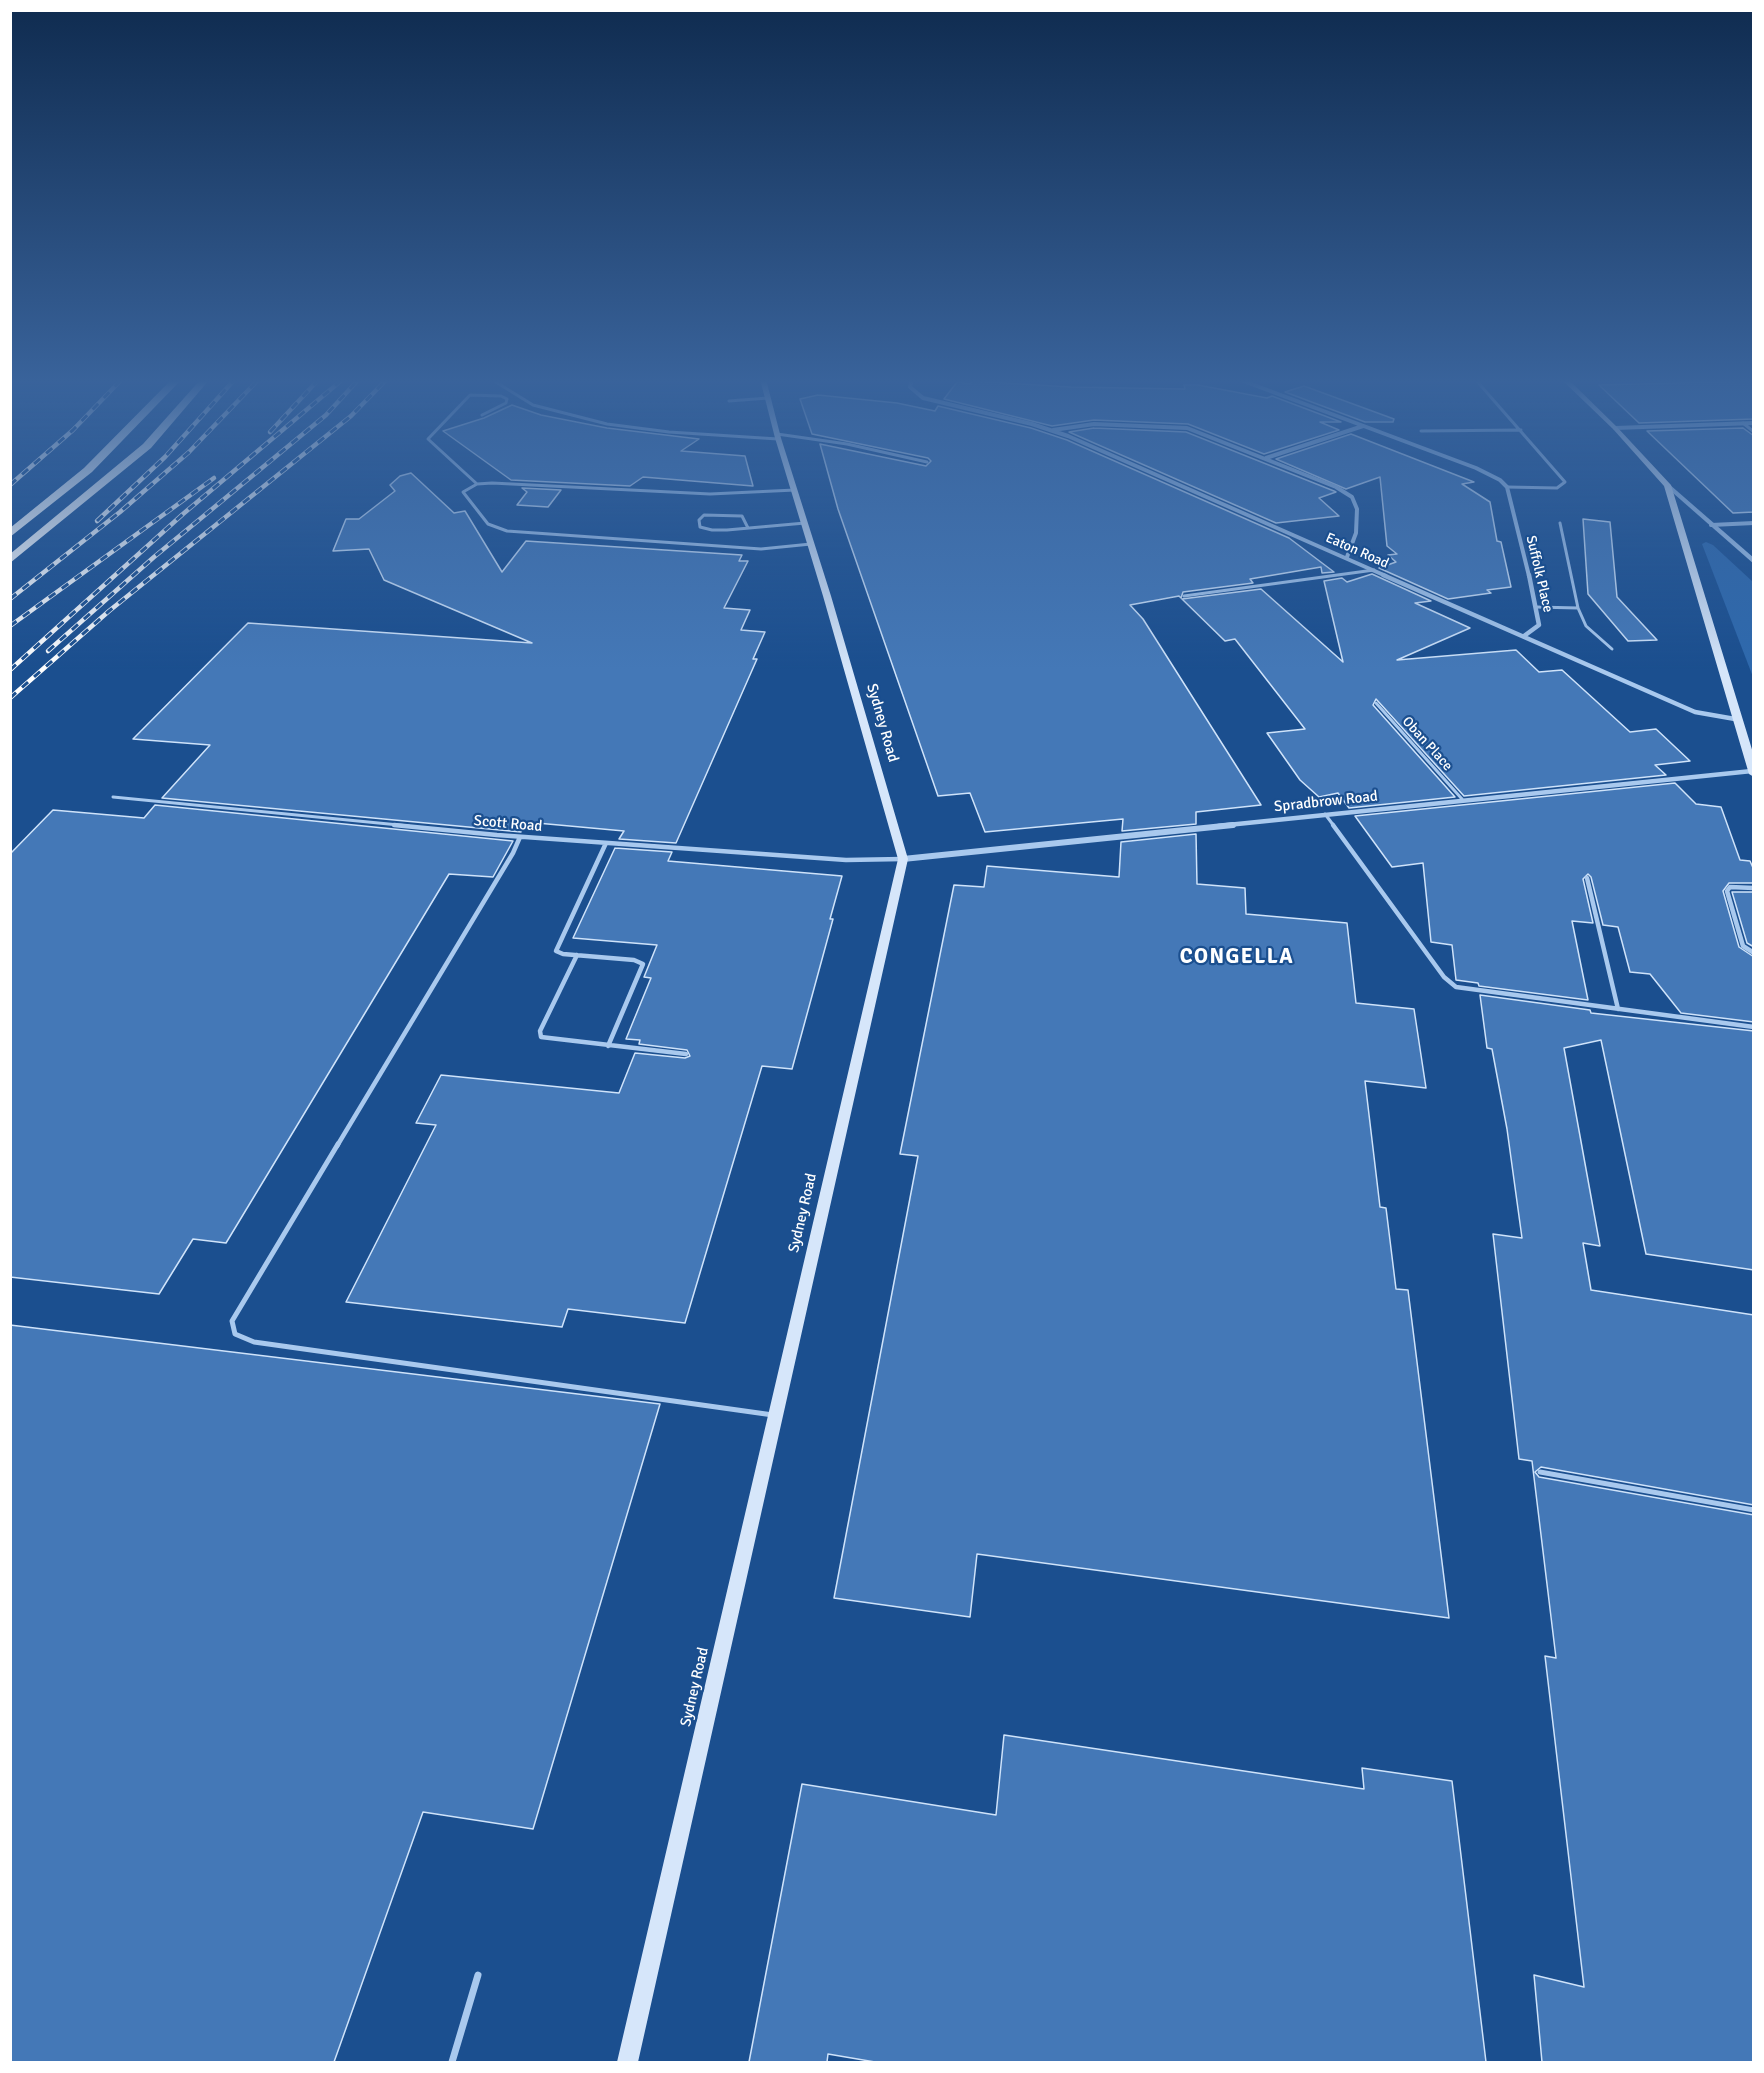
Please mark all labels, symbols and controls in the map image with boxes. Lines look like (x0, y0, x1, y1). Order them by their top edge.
street label: Eaton Road (1323, 530, 1391, 572)
street label: Suffolk Place (1522, 534, 1556, 614)
street label: Sydney Road (862, 682, 902, 764)
street label: Oban Place (1398, 713, 1456, 775)
street label: Spradbrow Road (1273, 788, 1379, 816)
street label: Scott Road (473, 812, 543, 836)
district label: CONGELLA (1180, 944, 1294, 970)
street label: Sydney Road (785, 1172, 821, 1254)
street label: Sydney Road (677, 1646, 713, 1728)

